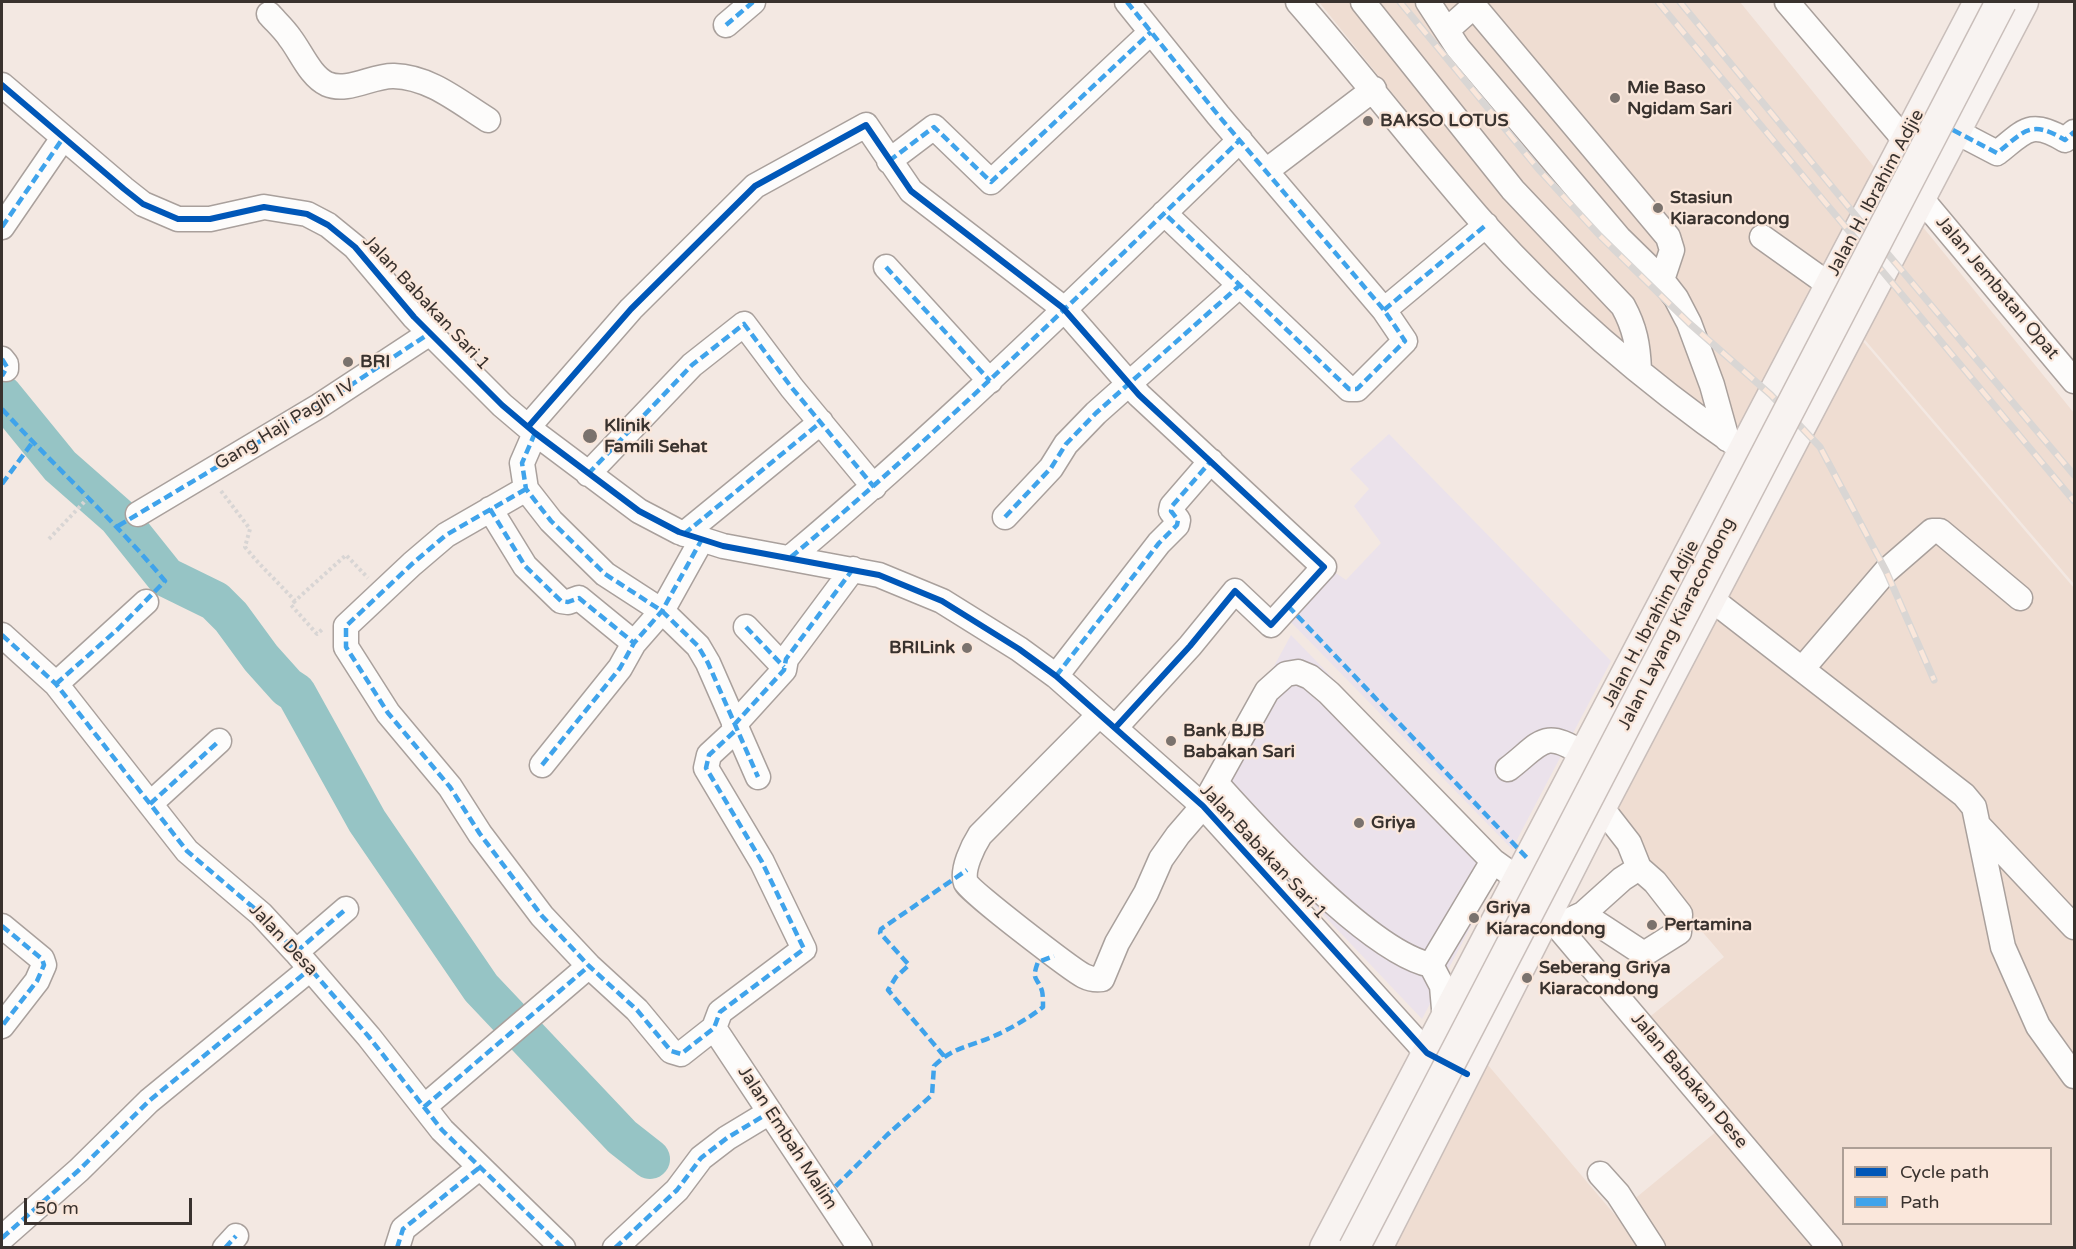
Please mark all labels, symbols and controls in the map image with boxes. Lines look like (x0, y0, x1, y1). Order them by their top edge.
place label: Mie Baso Ngidam Sari (1627, 77, 1732, 119)
marker: Mie Baso Ngidam Sari (1608, 91, 1622, 105)
street label: Jalan H. Ibrahim Adjie (1823, 106, 1929, 280)
place label: BAKSO LOTUS (1380, 110, 1509, 132)
marker: BAKSO LOTUS (1361, 114, 1375, 128)
place label: Stasiun Kiaracondong (1670, 187, 1790, 230)
marker: Stasiun Kiaracondong (1651, 201, 1665, 215)
street label: Jalan Jembatan Opat (1931, 212, 2063, 364)
street label: Jalan Babakan Sari 1 (358, 231, 494, 375)
place label: BRI (360, 351, 390, 373)
marker: BRI (341, 355, 355, 369)
street label: Gang Haji Pagih IV (211, 375, 359, 475)
place label: Klinik Famili Sehat (604, 415, 707, 458)
marker: Klinik Famili Sehat (581, 427, 599, 445)
street label: Jalan Layang Kiaracondong (1614, 514, 1740, 734)
street label: Jalan H. Ibrahim Adjie (1598, 537, 1704, 711)
place label: BRILink (889, 637, 955, 659)
marker: BRILink (960, 641, 974, 655)
place label: Bank BJB Babakan Sari (1183, 720, 1295, 762)
marker: Bank BJB Babakan Sari (1164, 734, 1178, 748)
street label: Jalan Babakan Sari 1 (1195, 780, 1331, 924)
place label: Griya (1371, 812, 1416, 834)
marker: Griya (1352, 816, 1366, 830)
place label: Griya Kiaracondong (1486, 897, 1606, 940)
street label: Jalan Desa (244, 899, 322, 981)
marker: Griya Kiaracondong (1467, 911, 1481, 925)
place label: Pertamina (1664, 914, 1752, 936)
marker: Pertamina (1645, 918, 1659, 932)
place label: Seberang Griya Kiaracondong (1539, 957, 1671, 1000)
marker: Seberang Griya Kiaracondong (1520, 971, 1534, 985)
street label: Jalan Babakan Dese (1626, 1009, 1752, 1153)
street label: Jalan Embah Malim (733, 1062, 841, 1214)
legend (1842, 1147, 2052, 1225)
text: Cycle path (1900, 1161, 1989, 1183)
scale bar (27, 1186, 195, 1224)
text: Path (1900, 1191, 1939, 1213)
text: 50 m (35, 1197, 79, 1219)

